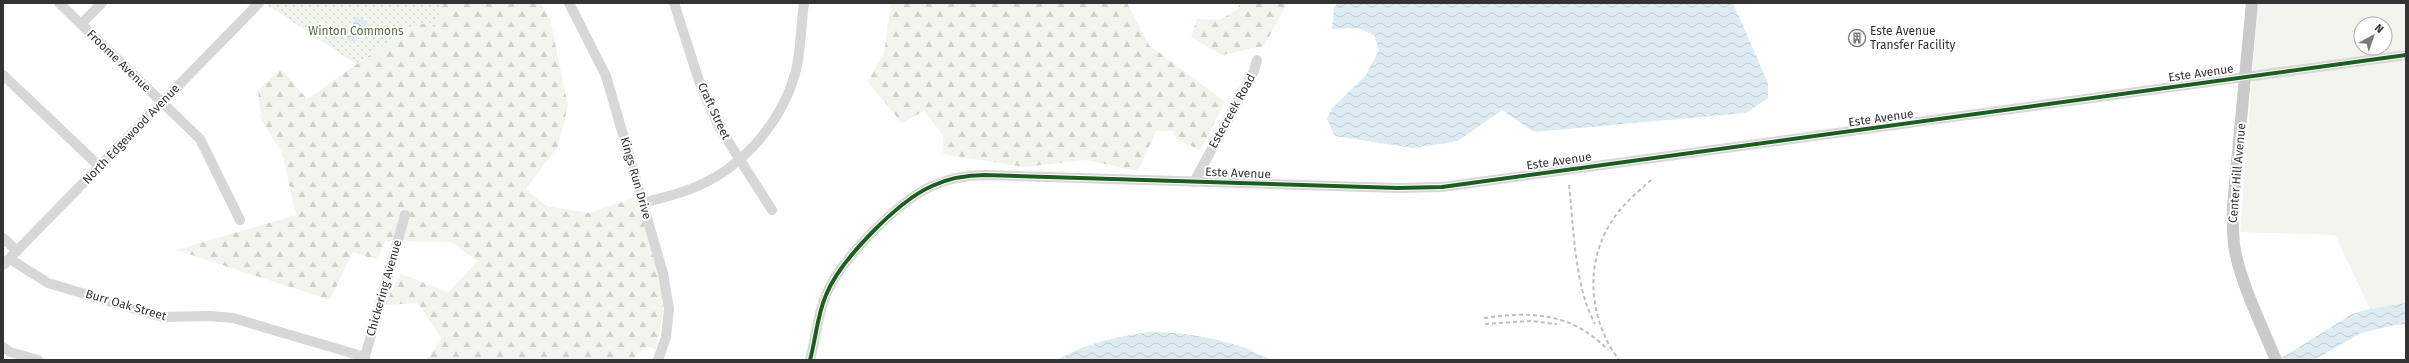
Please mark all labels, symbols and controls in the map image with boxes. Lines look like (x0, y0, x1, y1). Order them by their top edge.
north arrow (2353, 16, 2393, 56)
text: N (2372, 21, 2386, 36)
park label: Winton Commons (308, 24, 404, 38)
place label: Este Avenue Transfer Facility (1870, 24, 1955, 52)
street label: Froome Avenue (84, 27, 154, 95)
building icon: Este Avenue Transfer Facility (1847, 28, 1867, 48)
street label: Este Avenue (2168, 61, 2234, 85)
street label: Estecreek Road (1206, 71, 1258, 151)
street label: Craft Street (695, 80, 734, 142)
street label: North Edgewood Avenue (80, 81, 182, 187)
street label: Este Avenue (1848, 106, 1914, 130)
street label: Center Hill Avenue (2226, 123, 2248, 223)
street label: Kings Run Drive (618, 135, 654, 221)
street label: Este Avenue (1526, 149, 1592, 173)
street label: Este Avenue (1205, 165, 1271, 181)
street label: Chickering Avenue (364, 238, 404, 338)
street label: Burr Oak Street (84, 287, 169, 323)

